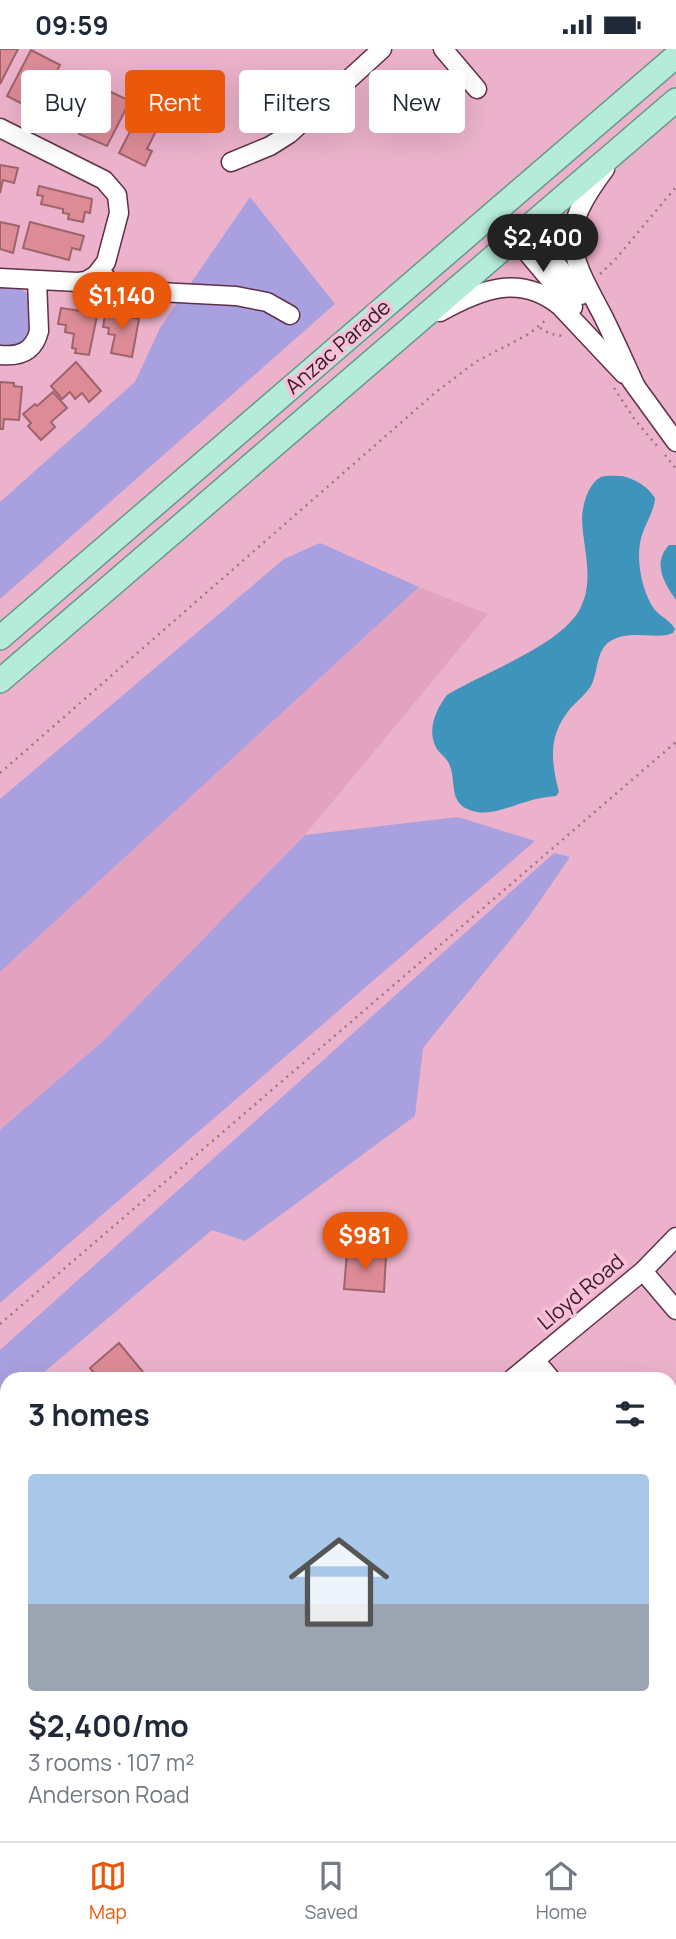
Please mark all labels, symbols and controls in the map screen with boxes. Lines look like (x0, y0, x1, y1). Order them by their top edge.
text: 09:59 (35, 7, 109, 43)
chip: Buy (21, 70, 111, 133)
chip: Rent (125, 70, 225, 133)
chip: Filters (239, 70, 355, 133)
chip: New (369, 70, 465, 133)
pin: $2,400 (486, 215, 600, 274)
text: $2,400 (503, 221, 583, 253)
pin: $1,140 (65, 273, 179, 332)
text: $1,140 (88, 279, 156, 311)
street label: Anzac Parade (279, 293, 396, 400)
pin: $981 (324, 1213, 406, 1272)
text: $981 (339, 1219, 391, 1251)
street label: Lloyd Road (531, 1247, 629, 1336)
text: 3 homes (28, 1394, 150, 1435)
icon: filters (611, 1395, 649, 1433)
icon: home (276, 1519, 402, 1645)
text: $2,400/mo (28, 1705, 189, 1746)
text: 3 rooms · 107 m² (28, 1746, 194, 1778)
text: Anderson Road (28, 1778, 190, 1810)
tab: Map (89, 1857, 127, 1925)
tab: Saved (305, 1857, 358, 1925)
tab: Home (536, 1857, 587, 1925)

